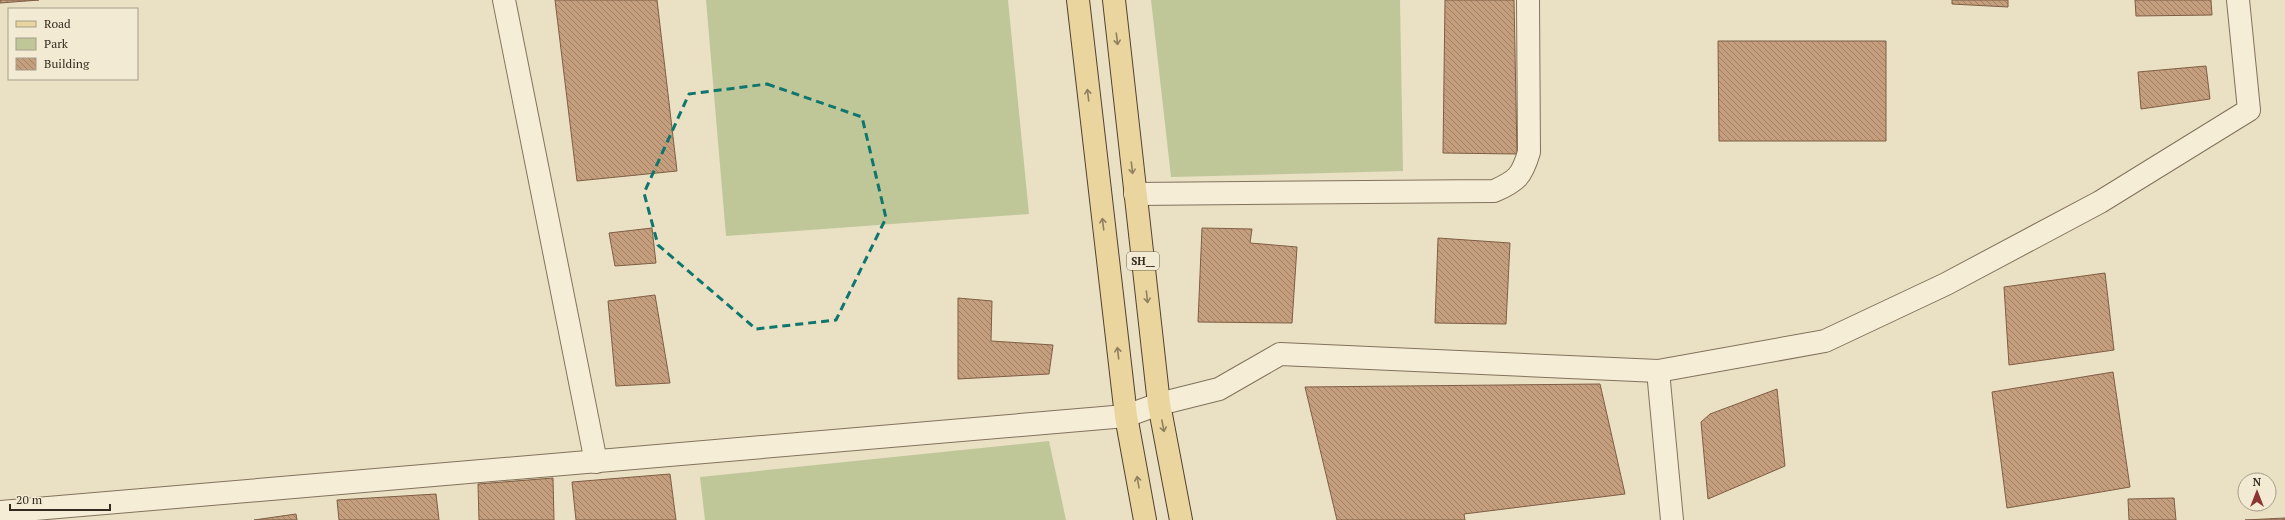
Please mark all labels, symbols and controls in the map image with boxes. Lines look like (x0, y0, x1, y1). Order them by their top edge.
legend (8, 8, 138, 80)
text: Road (44, 16, 71, 31)
one-way arrow (1113, 32, 1121, 45)
text: Park (44, 36, 69, 51)
text: Building (44, 56, 90, 71)
one-way arrow (1084, 89, 1092, 102)
one-way arrow (1128, 161, 1136, 174)
one-way arrow (1100, 218, 1107, 231)
road number: SH__ (1127, 252, 1159, 270)
one-way arrow (1143, 290, 1150, 303)
one-way arrow (1115, 347, 1122, 360)
one-way arrow (1159, 419, 1167, 432)
north arrow (2237, 472, 2277, 512)
text: N (2253, 475, 2262, 489)
one-way arrow (1133, 476, 1141, 489)
scale bar (10, 486, 110, 512)
text: 20 m (16, 492, 43, 507)

